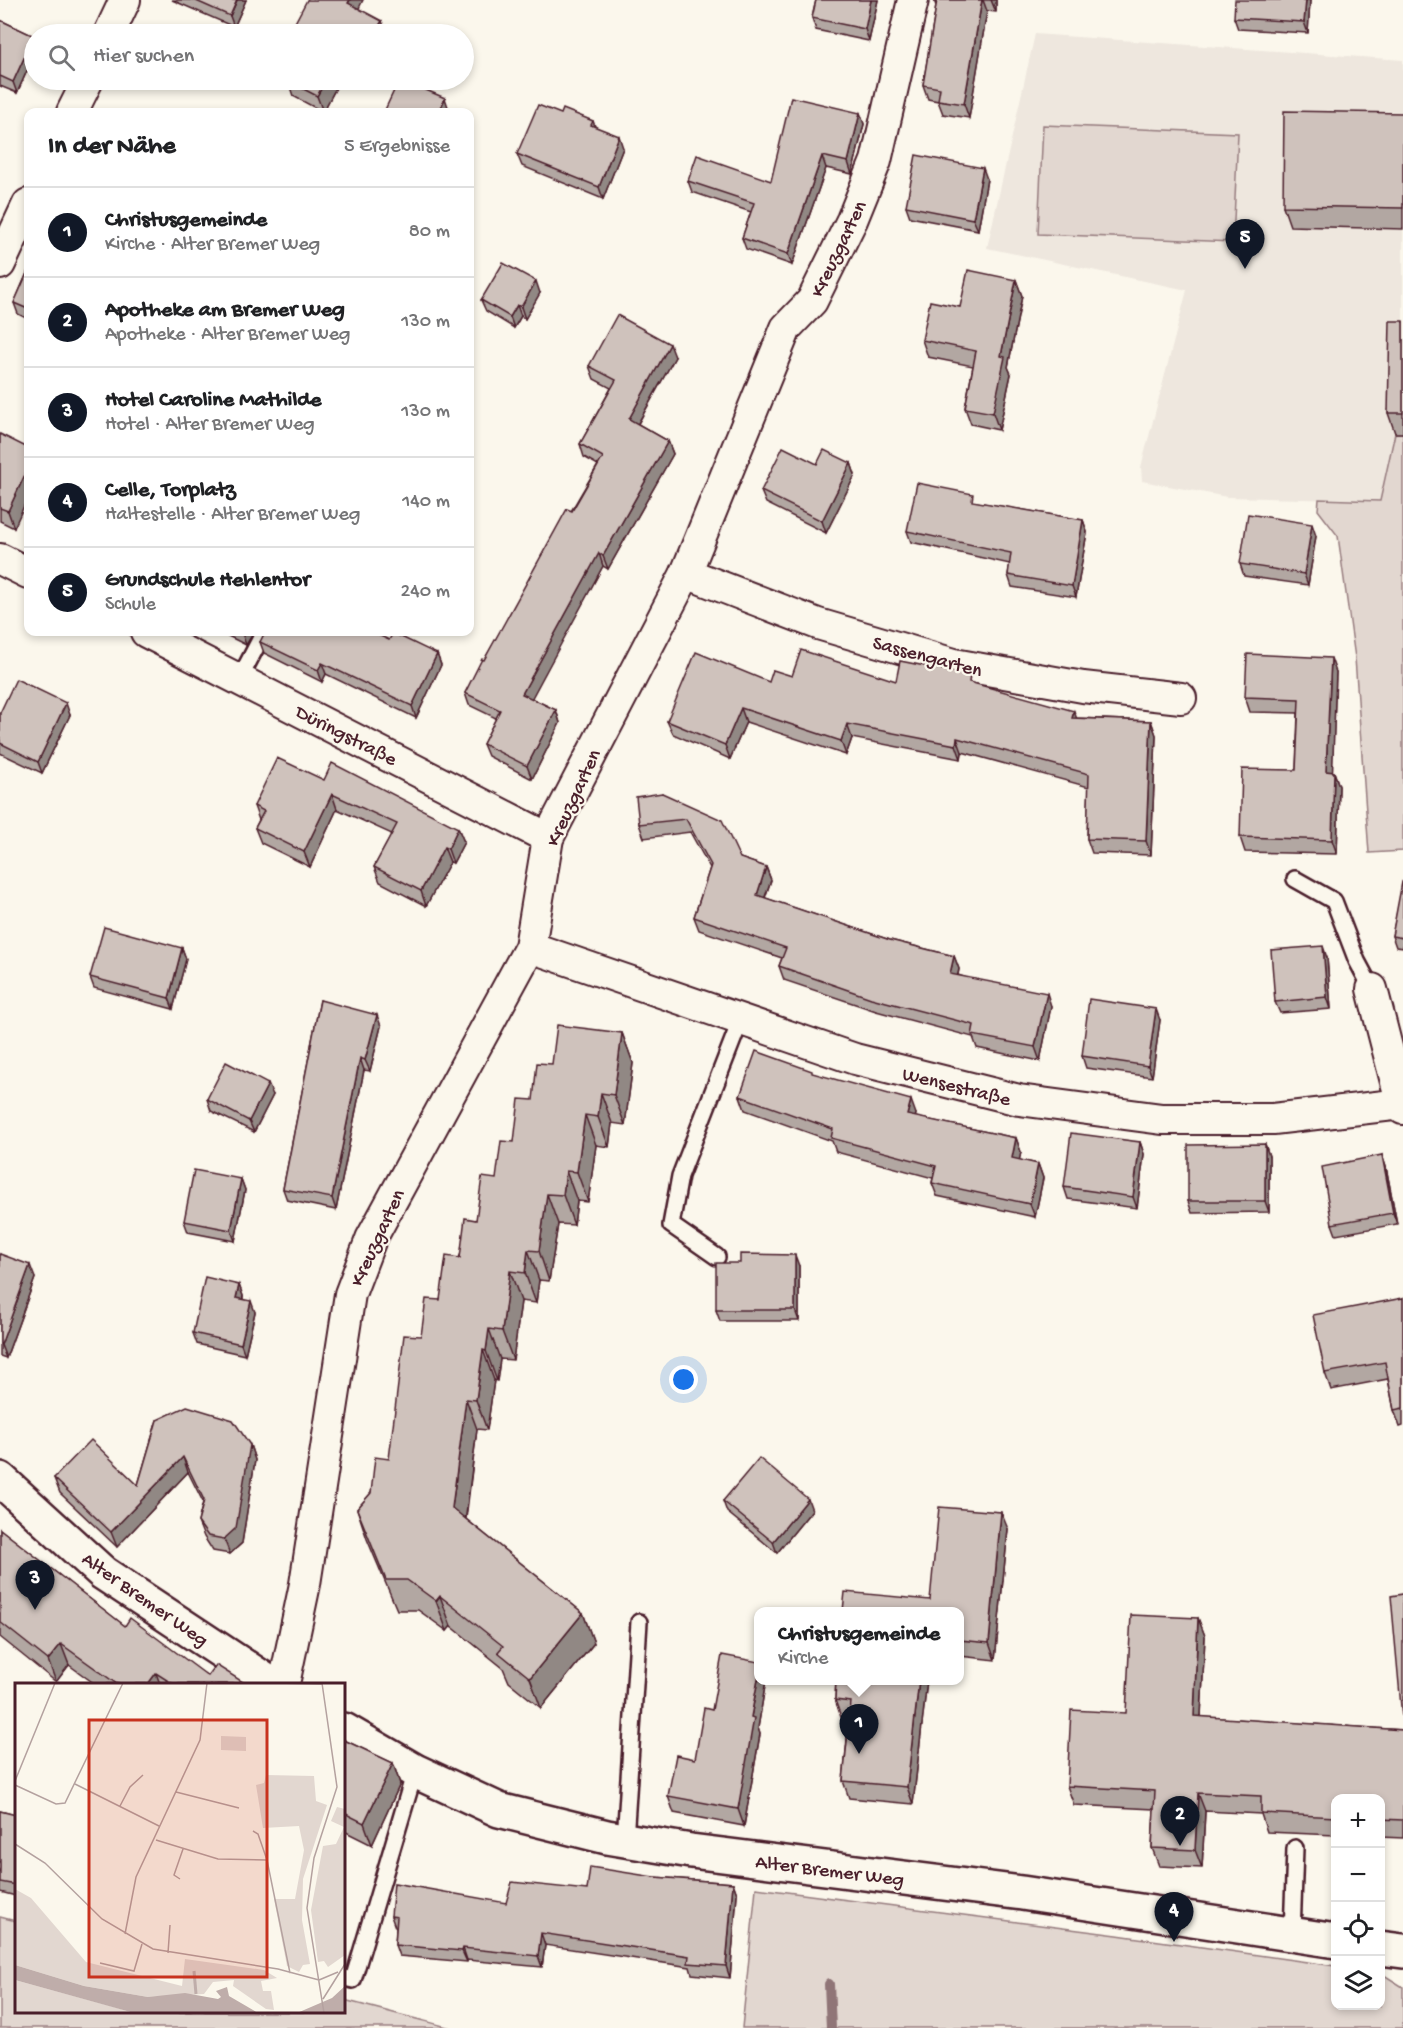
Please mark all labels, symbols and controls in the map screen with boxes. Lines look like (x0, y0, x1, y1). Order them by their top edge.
search box (24, 24, 474, 90)
icon: search (45, 41, 78, 74)
text: Hier suchen (93, 44, 194, 70)
text: In der Nähe (48, 132, 176, 163)
text: 5 Ergebnisse (344, 136, 450, 159)
street label: Kreuzgarten (807, 197, 874, 301)
text: Christusgemeinde (105, 208, 267, 234)
pin: 5 (1226, 220, 1264, 269)
text: 1 (63, 221, 72, 244)
text: 80 m (409, 221, 450, 244)
text: Kirche · Alter Bremer Weg (105, 234, 320, 257)
text: Apotheke am Bremer Weg (105, 298, 345, 324)
text: 2 (63, 311, 72, 334)
text: 130 m (401, 311, 450, 334)
text: Apotheke · Alter Bremer Weg (105, 324, 350, 347)
text: Hotel Caroline Mathilde (105, 388, 321, 414)
text: 3 (62, 401, 73, 424)
text: 130 m (401, 401, 450, 424)
text: Hotel · Alter Bremer Weg (105, 414, 315, 437)
text: Celle, Torplatz (105, 478, 236, 504)
text: 4 (63, 491, 72, 514)
text: 140 m (402, 491, 450, 514)
text: Haltestelle · Alter Bremer Weg (105, 504, 360, 527)
text: Grundschule Hehlentor (105, 568, 310, 594)
text: 5 (62, 581, 73, 604)
text: 240 m (400, 581, 450, 604)
text: Schule (105, 594, 156, 617)
street label: Sassengarten (870, 633, 985, 684)
street label: Düringstraße (289, 701, 401, 773)
street label: Kreuzgarten (543, 746, 608, 851)
street label: Wensestraße (900, 1064, 1013, 1113)
street label: Kreuzgarten (347, 1186, 412, 1291)
your location (669, 1365, 698, 1394)
street label: Alter Bremer Weg (76, 1549, 212, 1653)
pin: 3 (15, 1560, 54, 1610)
popup (754, 1607, 964, 1685)
text: Christusgemeinde (778, 1622, 940, 1648)
text: Kirche (778, 1648, 828, 1671)
inset map (15, 1683, 345, 2013)
pin: 1 (840, 1704, 878, 1754)
map controls (1331, 1794, 1385, 2010)
button: + (1331, 1794, 1385, 1848)
pin: 2 (1160, 1796, 1200, 1846)
button: − (1331, 1848, 1385, 1902)
street label: Alter Bremer Weg (754, 1852, 905, 1893)
pin: 4 (1154, 1892, 1194, 1942)
button: locate (1331, 1902, 1385, 1956)
button: layers (1331, 1956, 1385, 2010)

